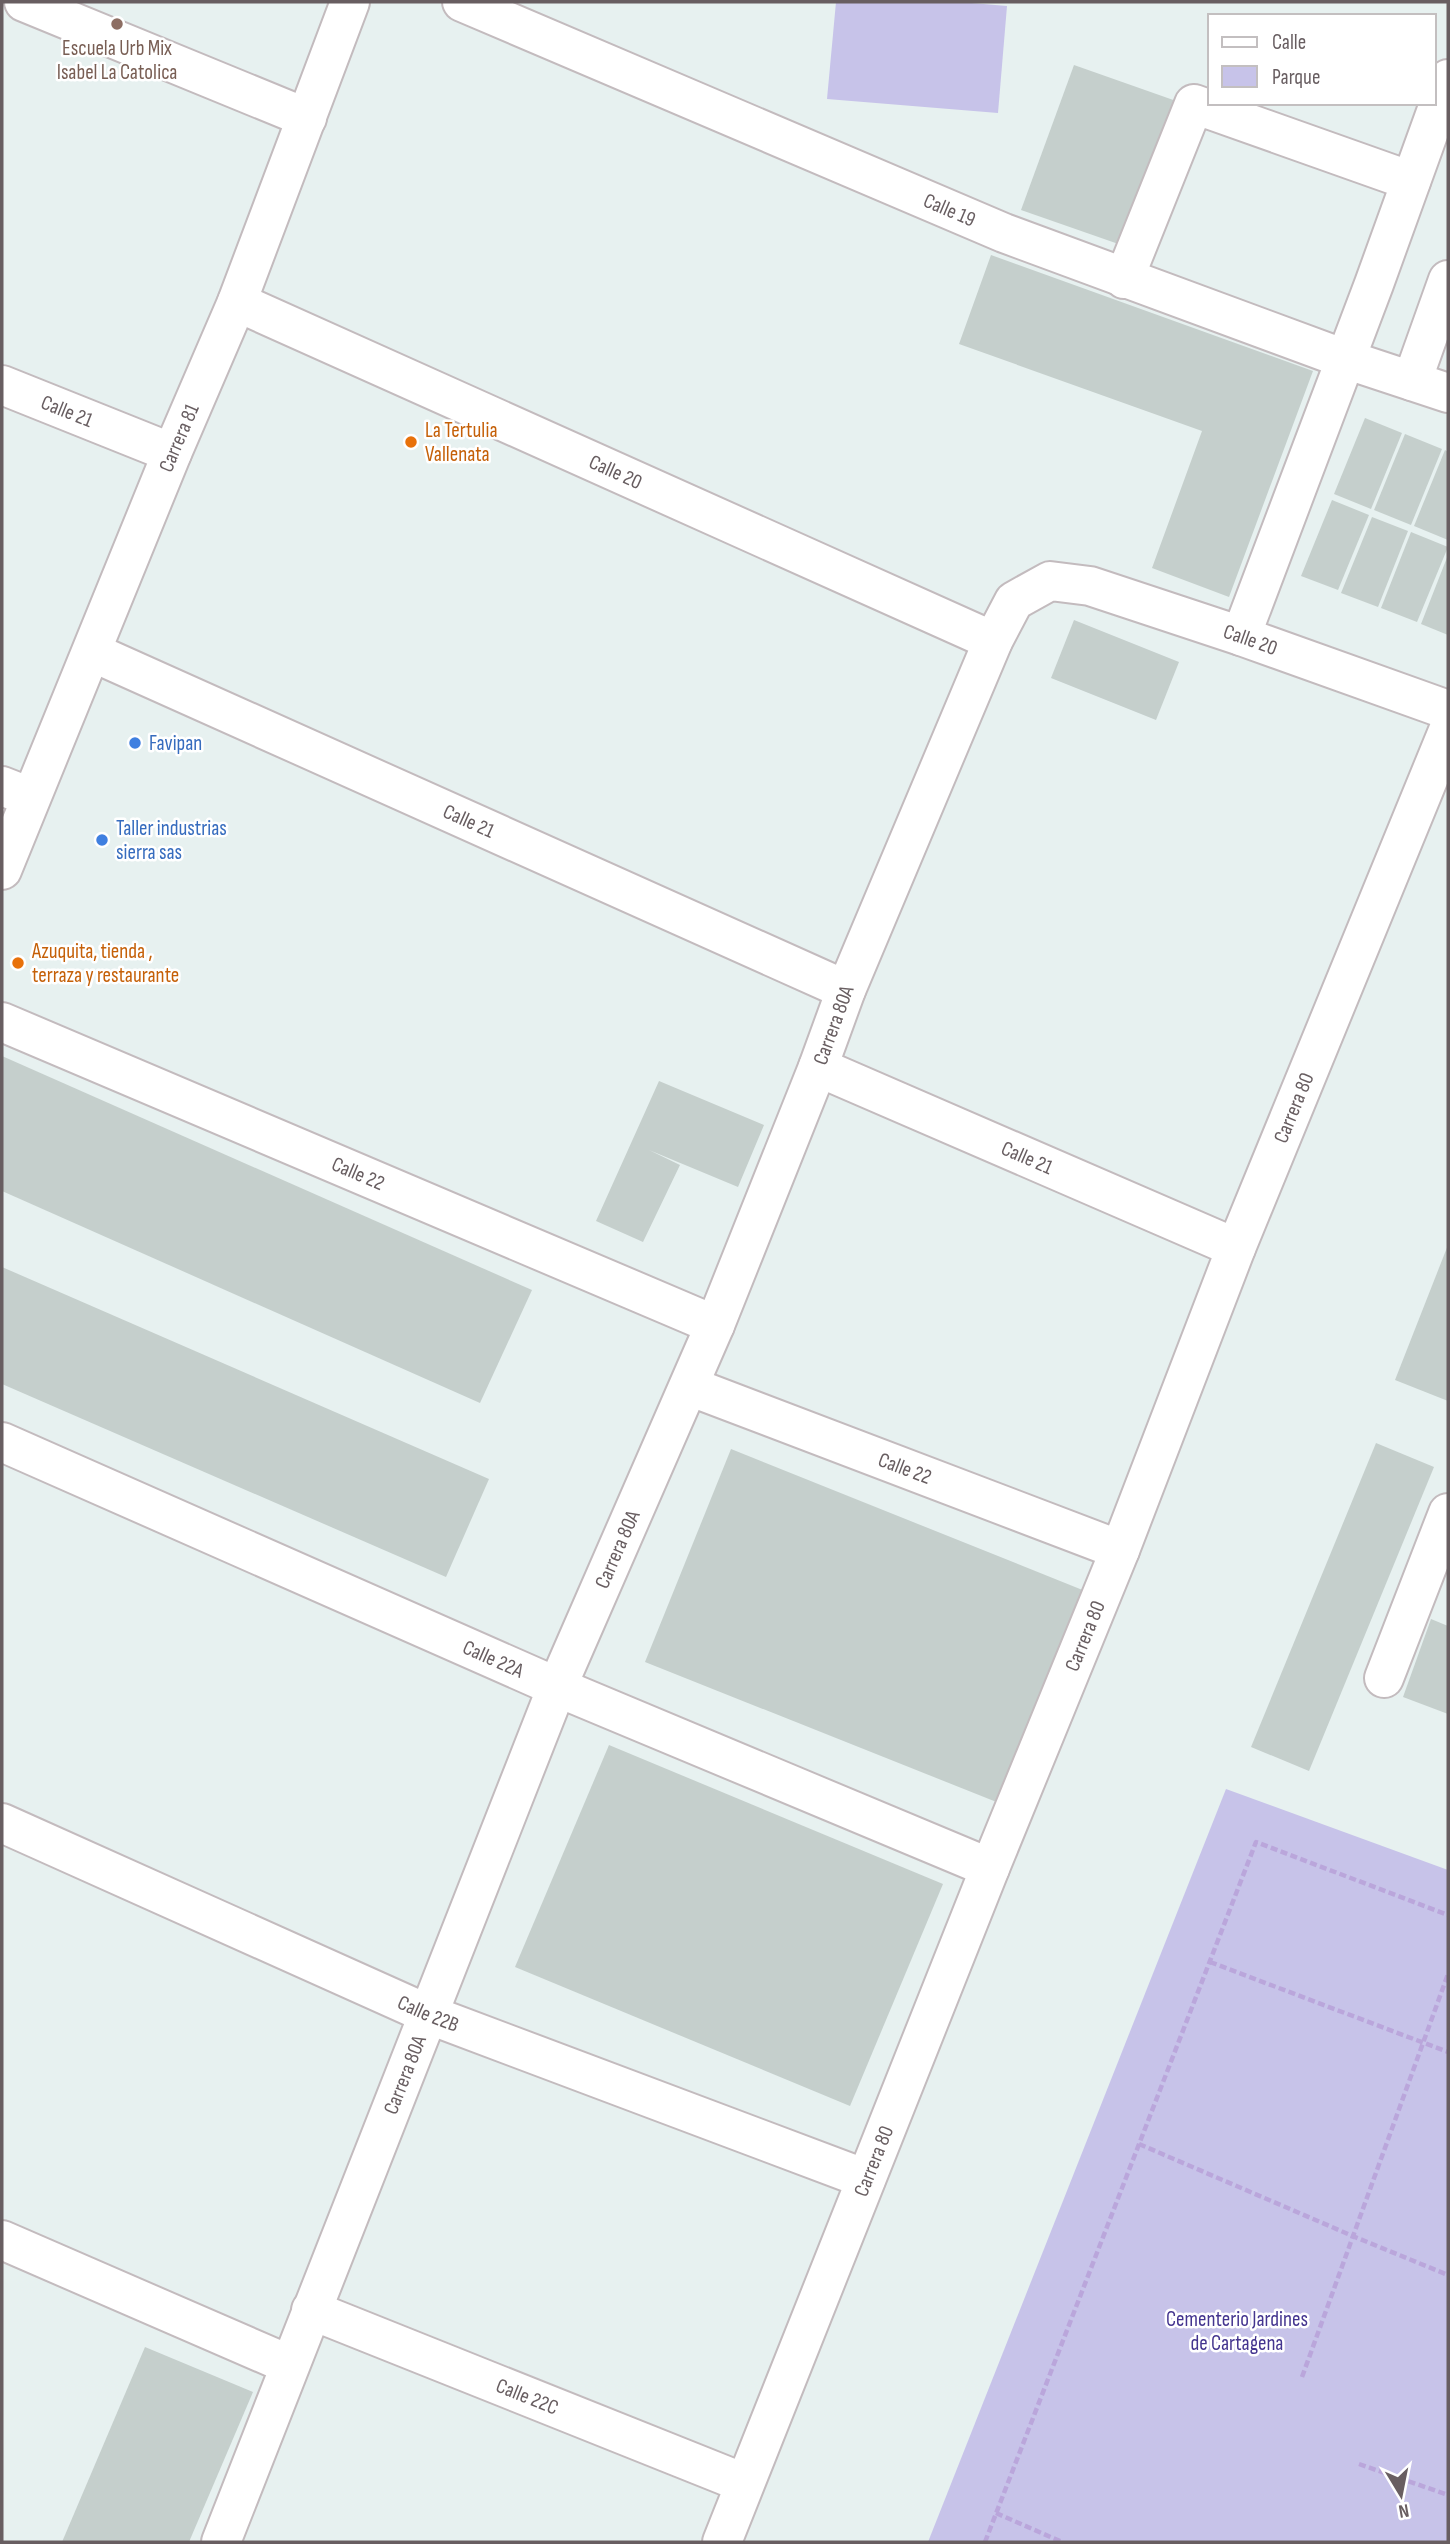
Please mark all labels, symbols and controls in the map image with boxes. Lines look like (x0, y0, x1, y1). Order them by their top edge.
legend (1208, 14, 1436, 105)
marker: Escuela Urb Mix Isabel La Catolica (109, 16, 125, 32)
text: Calle (1272, 30, 1306, 55)
place label: Escuela Urb Mix Isabel La Catolica (57, 36, 177, 85)
text: Parque (1272, 65, 1320, 90)
street label: Calle 19 (920, 188, 979, 232)
street label: Calle 21 (37, 389, 97, 433)
street label: Carrera 81 (153, 399, 205, 476)
place label: La Tertulia Vallenata (425, 418, 498, 467)
marker: La Tertulia Vallenata (403, 434, 419, 450)
street label: Calle 20 (585, 449, 646, 495)
street label: Calle 20 (1220, 619, 1281, 661)
place label: Favipan (149, 731, 202, 756)
marker: Favipan (127, 735, 143, 751)
street label: Calle 21 (439, 799, 499, 844)
place label: Taller industrias sierra sas (116, 816, 227, 865)
marker: Taller industrias sierra sas (94, 832, 110, 848)
place label: Azuquita, tienda , terraza y restaurante (31, 939, 179, 988)
marker: Azuquita, tienda , terraza y restaurante (10, 955, 26, 971)
street label: Carrera 80A (807, 981, 859, 1068)
street label: Carrera 80 (1268, 1069, 1319, 1147)
street label: Calle 21 (998, 1135, 1057, 1180)
street label: Calle 22 (328, 1151, 388, 1196)
street label: Calle 22 (875, 1447, 935, 1490)
street label: Carrera 80A (589, 1505, 646, 1592)
street label: Carrera 80 (1059, 1597, 1110, 1675)
street label: Calle 22A (459, 1635, 528, 1684)
street label: Calle 22B (394, 1990, 463, 2037)
street label: Carrera 80A (378, 2031, 432, 2118)
street label: Carrera 80 (848, 2122, 899, 2200)
park label: Cementerio Jardines de Cartagena (1166, 2307, 1308, 2356)
street label: Calle 22C (493, 2373, 562, 2420)
north arrow (1366, 2460, 1436, 2530)
text: N (1397, 2498, 1411, 2522)

